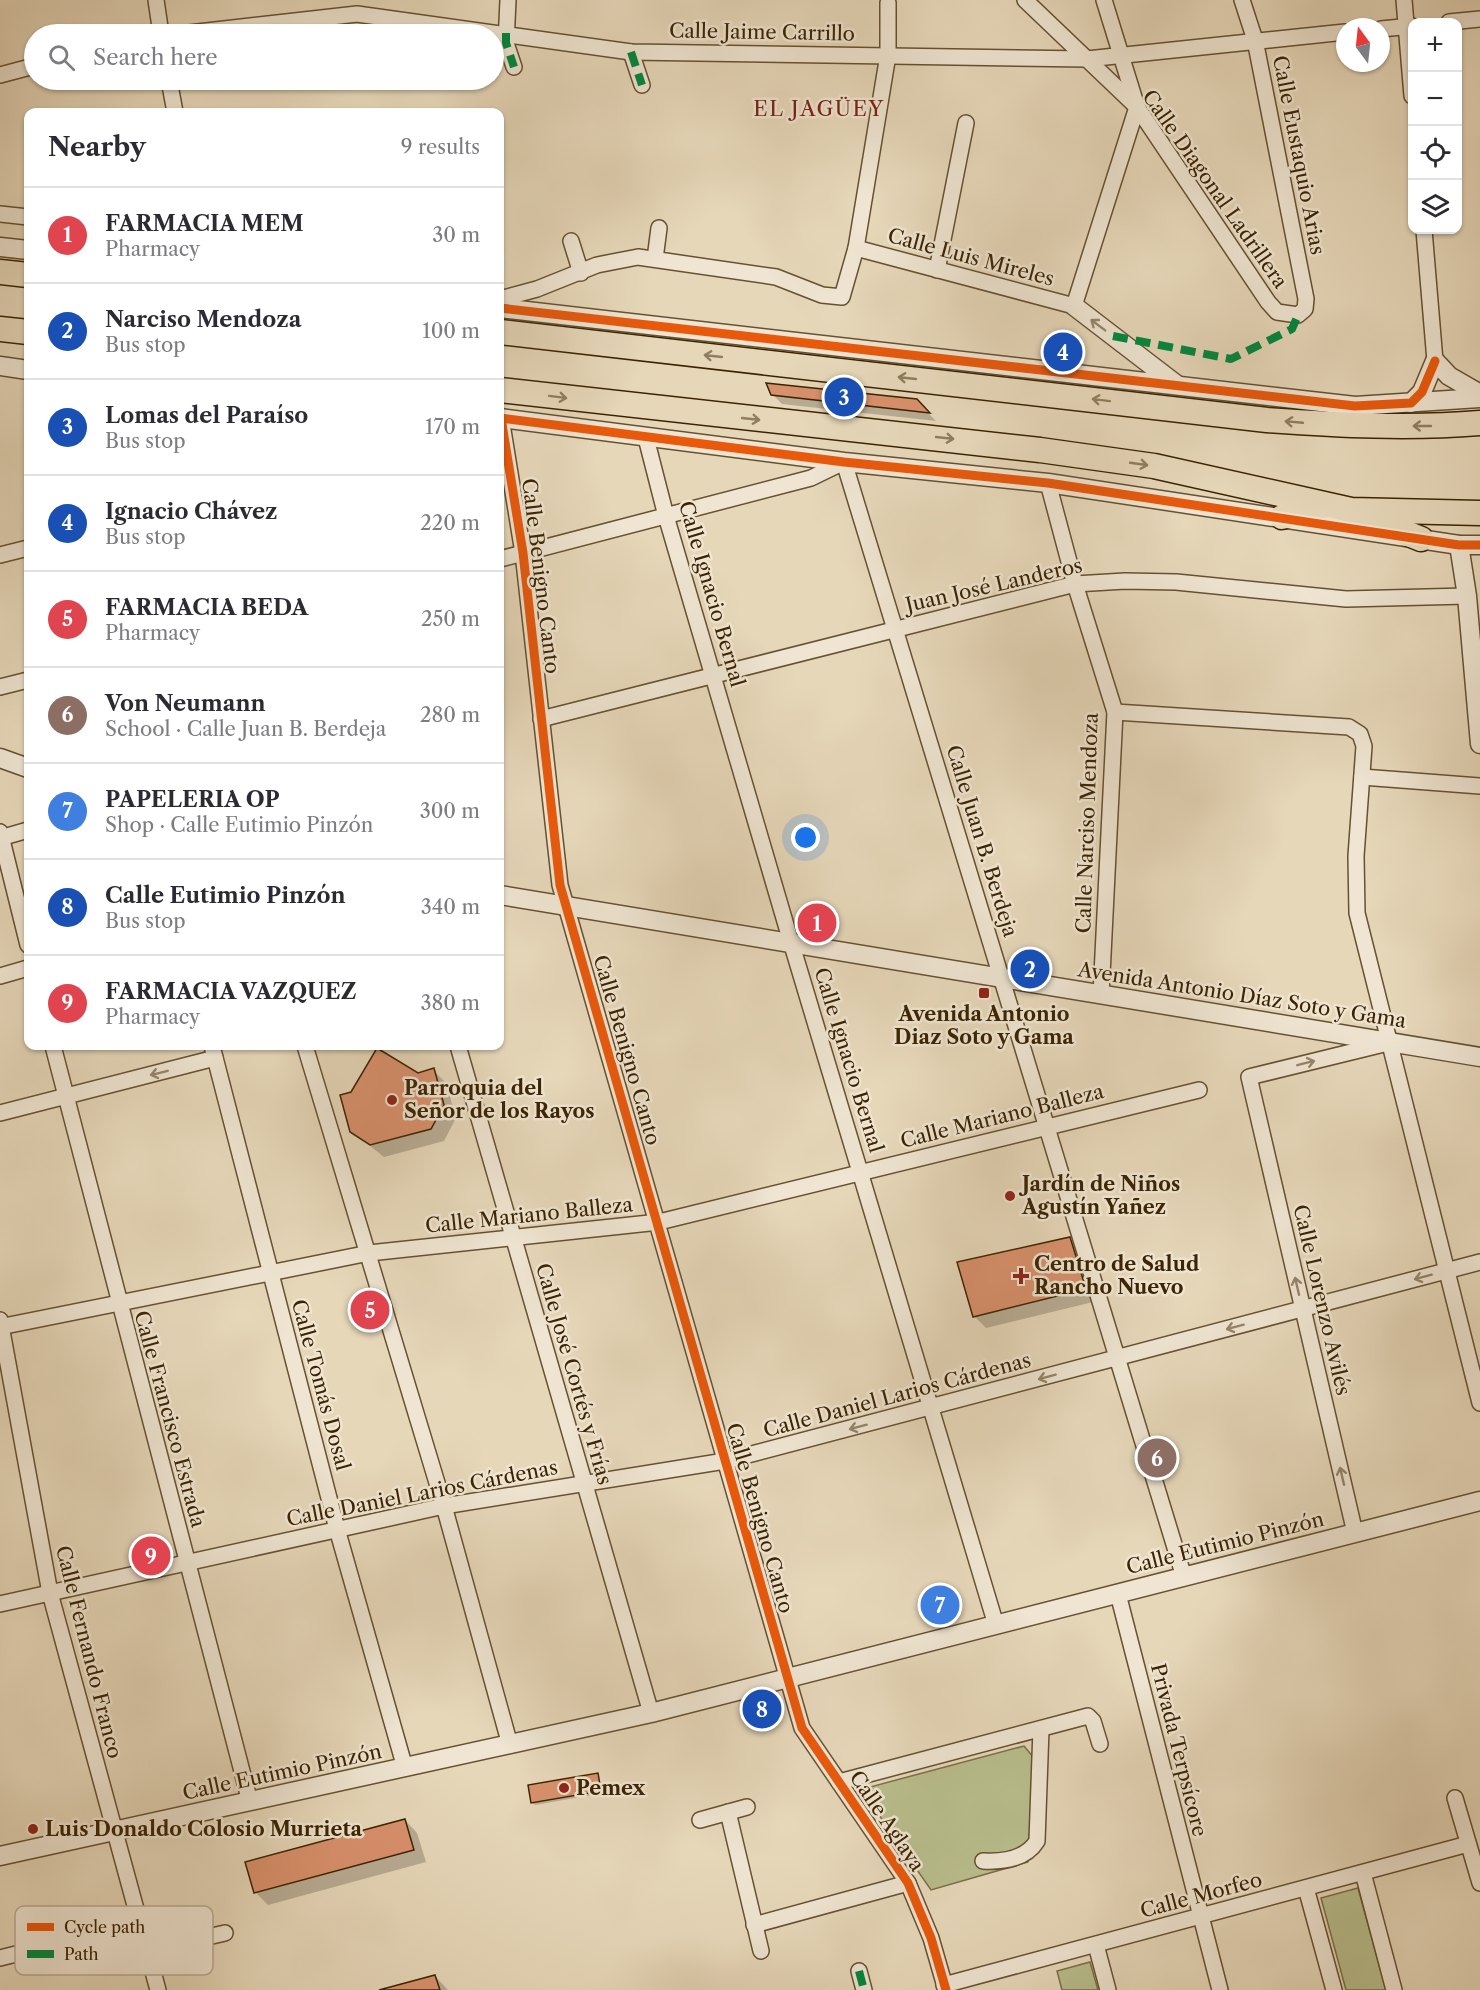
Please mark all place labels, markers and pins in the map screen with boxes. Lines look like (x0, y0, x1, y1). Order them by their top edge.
pin: 4 (1044, 330, 1082, 374)
pin: 3 (824, 374, 864, 420)
pin: 1 (798, 900, 836, 946)
pin: 2 (1010, 946, 1050, 992)
marker: Avenida Antonio Diaz Soto y Gama (977, 986, 991, 1000)
place label: Avenida Antonio Diaz Soto y Gama (894, 1002, 1074, 1049)
place label: Parroquia del Señor de los Rayos (404, 1076, 595, 1123)
marker: Parroquia del Señor de los Rayos (385, 1093, 399, 1107)
place label: Jardín de Niños Agustín Yañez (1018, 1172, 1180, 1219)
marker: Jardín de Niños Agustín Yañez (1003, 1189, 1017, 1203)
place label: Centro de Salud Rancho Nuevo (1034, 1252, 1200, 1299)
marker: Centro de Salud Rancho Nuevo (1012, 1267, 1030, 1285)
pin: 5 (350, 1288, 389, 1332)
pin: 6 (1138, 1436, 1176, 1480)
pin: 9 (132, 1534, 170, 1578)
pin: 7 (920, 1582, 960, 1628)
pin: 8 (742, 1686, 782, 1732)
place label: Pemex (576, 1776, 646, 1800)
marker: Pemex (557, 1781, 571, 1795)
place label: Luis Donaldo Colosio Murrieta (45, 1817, 362, 1841)
marker: Luis Donaldo Colosio Murrieta (26, 1822, 40, 1836)

